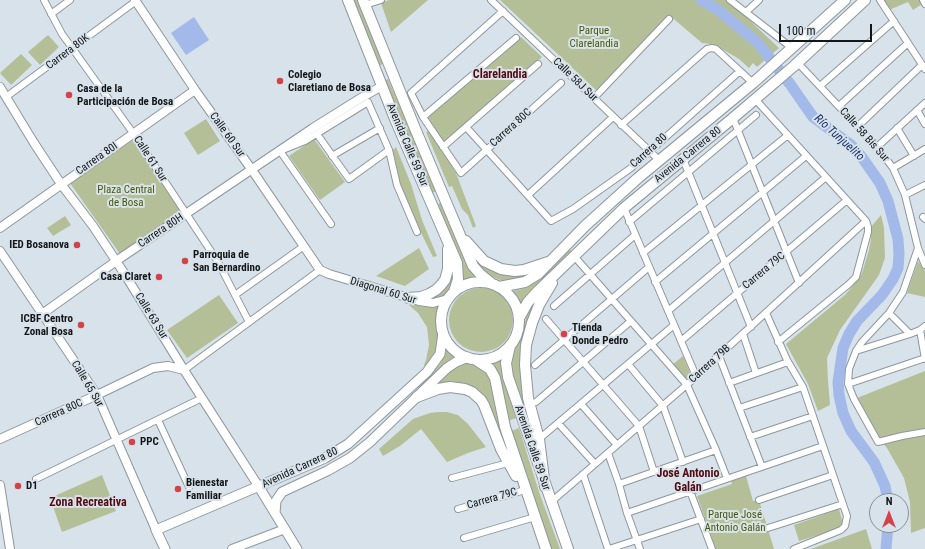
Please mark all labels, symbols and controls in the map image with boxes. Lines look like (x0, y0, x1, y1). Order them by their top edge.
scale bar (781, 16, 874, 42)
park label: Parque Clarelandia (570, 24, 618, 50)
text: 100 m (786, 24, 816, 38)
street label: Carrera 80K (44, 31, 92, 73)
street label: Calle 58J Sur (550, 55, 600, 105)
place label: Colegio Claretiano de Bosa (288, 68, 371, 94)
district label: Clarelandia (473, 68, 527, 82)
marker: Colegio Claretiano de Bosa (275, 76, 285, 86)
place label: Casa de la Participación de Bosa (77, 82, 173, 108)
marker: Casa de la Participación de Bosa (64, 90, 74, 100)
street label: Avenida Calle 59 Sur (384, 101, 430, 189)
street label: Calle 58 Bis Sur (836, 105, 892, 165)
street label: Carrera 80C (488, 106, 534, 150)
street label: Calle 60 Sur (206, 110, 248, 160)
water label: Río Tunjuelito (811, 112, 867, 164)
street label: Avenida Carrera 80 (652, 124, 724, 186)
street label: Carrera 80 (628, 131, 670, 171)
street label: Calle 61 Sur (130, 134, 170, 184)
street label: Carrera 80I (74, 140, 120, 178)
park label: Plaza Central de Bosa (97, 183, 155, 209)
street label: Carrera 80H (136, 211, 186, 251)
place label: IED Bosanova (9, 238, 69, 252)
marker: IED Bosanova (72, 240, 82, 250)
place label: Parroquia de San Bernardino (193, 248, 260, 274)
street label: Carrera 79C (740, 249, 788, 293)
marker: Parroquia de San Bernardino (180, 256, 190, 266)
place label: Casa Claret (100, 270, 151, 284)
marker: Casa Claret (154, 272, 164, 282)
street label: Diagonal 60 Sur (348, 275, 418, 307)
street label: Calle 63 Sur (132, 290, 170, 342)
place label: ICBF Centro Zonal Bosa (21, 312, 73, 338)
marker: ICBF Centro Zonal Bosa (76, 320, 86, 330)
place label: Tienda Donde Pedro (572, 321, 628, 347)
marker: Tienda Donde Pedro (559, 329, 569, 339)
street label: Carrera 79B (687, 342, 733, 386)
street label: Calle 65 Sur (68, 358, 106, 410)
street label: Carrera 80C (33, 397, 85, 429)
street label: Avenida Calle 59 Sur (511, 404, 553, 492)
place label: PPC (140, 435, 159, 449)
marker: PPC (127, 437, 137, 447)
street label: Avenida Carrera 80 (260, 445, 340, 491)
district label: José Antonio Galán (657, 467, 719, 495)
place label: Bienestar Familiar (186, 476, 228, 502)
place label: D1 (26, 479, 38, 493)
marker: D1 (13, 481, 23, 491)
marker: Bienestar Familiar (173, 484, 183, 494)
street label: Carrera 79C (466, 486, 518, 512)
north arrow (869, 493, 909, 533)
text: N (886, 495, 892, 508)
district label: Zona Recreativa (49, 496, 127, 510)
park label: Parque José Antonio Galán (704, 508, 766, 534)

